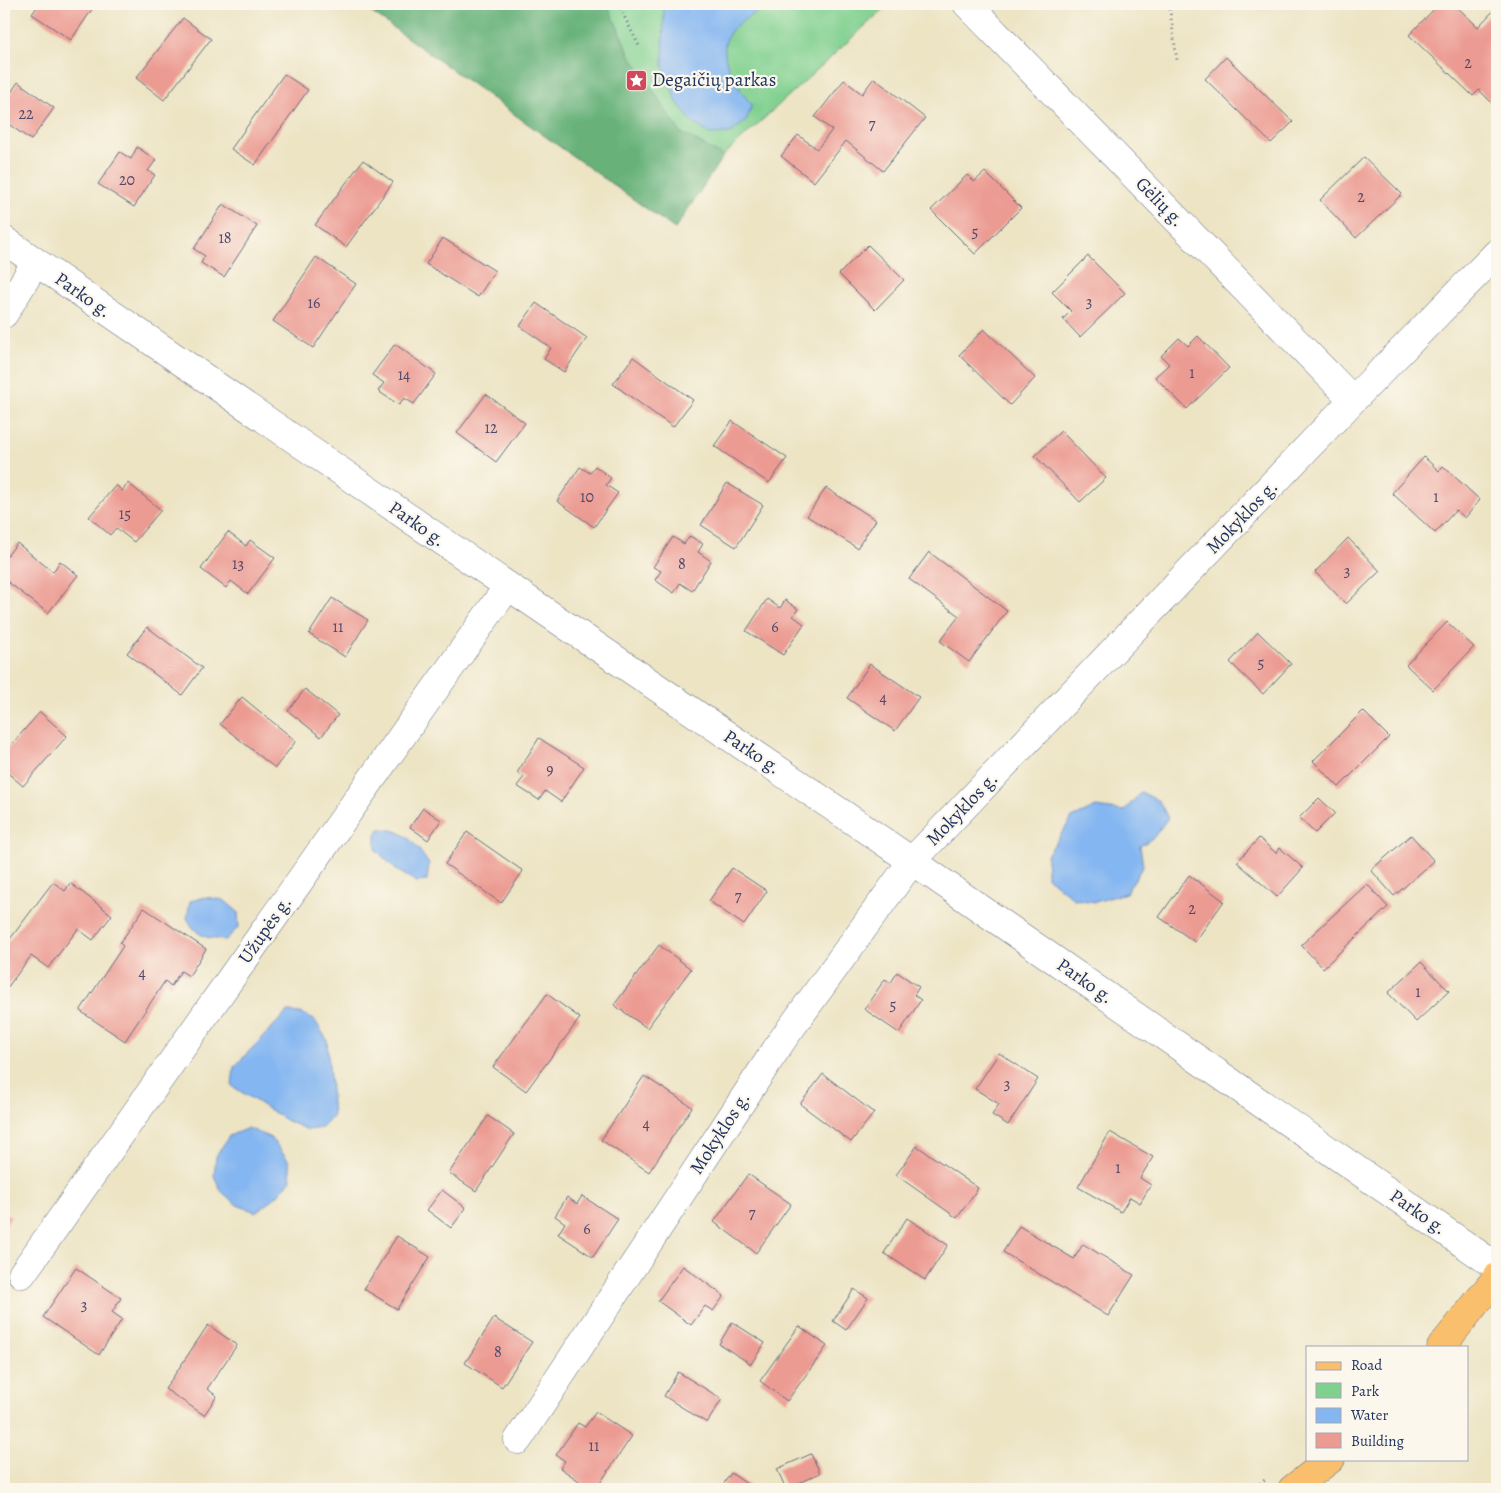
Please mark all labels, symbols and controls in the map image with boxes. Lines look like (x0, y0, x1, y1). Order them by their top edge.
house number: 2 (1464, 52, 1472, 74)
place label: Degaičių parkas (652, 67, 776, 93)
place icon: Degaičių parkas (624, 68, 648, 92)
house number: 22 (18, 103, 34, 125)
house number: 7 (869, 113, 876, 135)
house number: 20 (119, 169, 135, 191)
street label: Gėlių g. (1130, 171, 1190, 233)
house number: 2 (1357, 186, 1365, 208)
house number: 5 (972, 221, 979, 243)
house number: 18 (218, 227, 232, 249)
street label: Parko g. (49, 266, 117, 324)
house number: 3 (1086, 291, 1092, 313)
house number: 16 (308, 292, 320, 314)
house number: 1 (1189, 362, 1195, 384)
house number: 14 (398, 364, 410, 386)
house number: 12 (484, 417, 498, 439)
street label: Mokyklos g. (1200, 474, 1284, 560)
house number: 10 (580, 486, 594, 508)
house number: 1 (1433, 486, 1439, 508)
street label: Parko g. (383, 495, 451, 553)
house number: 15 (119, 503, 131, 525)
house number: 13 (232, 553, 244, 575)
house number: 8 (678, 553, 686, 575)
house number: 3 (1344, 560, 1350, 582)
house number: 11 (333, 616, 344, 638)
house number: 6 (771, 616, 779, 638)
house number: 5 (1258, 652, 1265, 674)
house number: 4 (879, 687, 887, 709)
street label: Parko g. (718, 723, 786, 781)
house number: 9 (546, 759, 554, 781)
street label: Mokyklos g. (920, 766, 1004, 852)
house number: 7 (735, 885, 742, 907)
street label: Užupės g. (232, 891, 298, 969)
house number: 2 (1188, 898, 1196, 920)
street label: Parko g. (1051, 952, 1119, 1010)
house number: 4 (138, 962, 146, 984)
house number: 1 (1415, 981, 1421, 1003)
house number: 5 (890, 994, 897, 1016)
house number: 3 (1004, 1073, 1010, 1095)
street label: Mokyklos g. (684, 1087, 756, 1179)
house number: 4 (642, 1113, 650, 1135)
house number: 1 (1115, 1157, 1121, 1179)
street label: Parko g. (1384, 1183, 1452, 1241)
house number: 7 (749, 1202, 756, 1224)
house number: 6 (583, 1218, 591, 1240)
house number: 3 (81, 1294, 87, 1316)
house number: 8 (494, 1341, 502, 1363)
legend (1306, 1346, 1468, 1460)
text: Road (1351, 1355, 1383, 1375)
text: Park (1351, 1381, 1380, 1401)
text: Water (1350, 1405, 1388, 1425)
text: Building (1351, 1431, 1404, 1451)
house number: 11 (589, 1435, 600, 1457)

